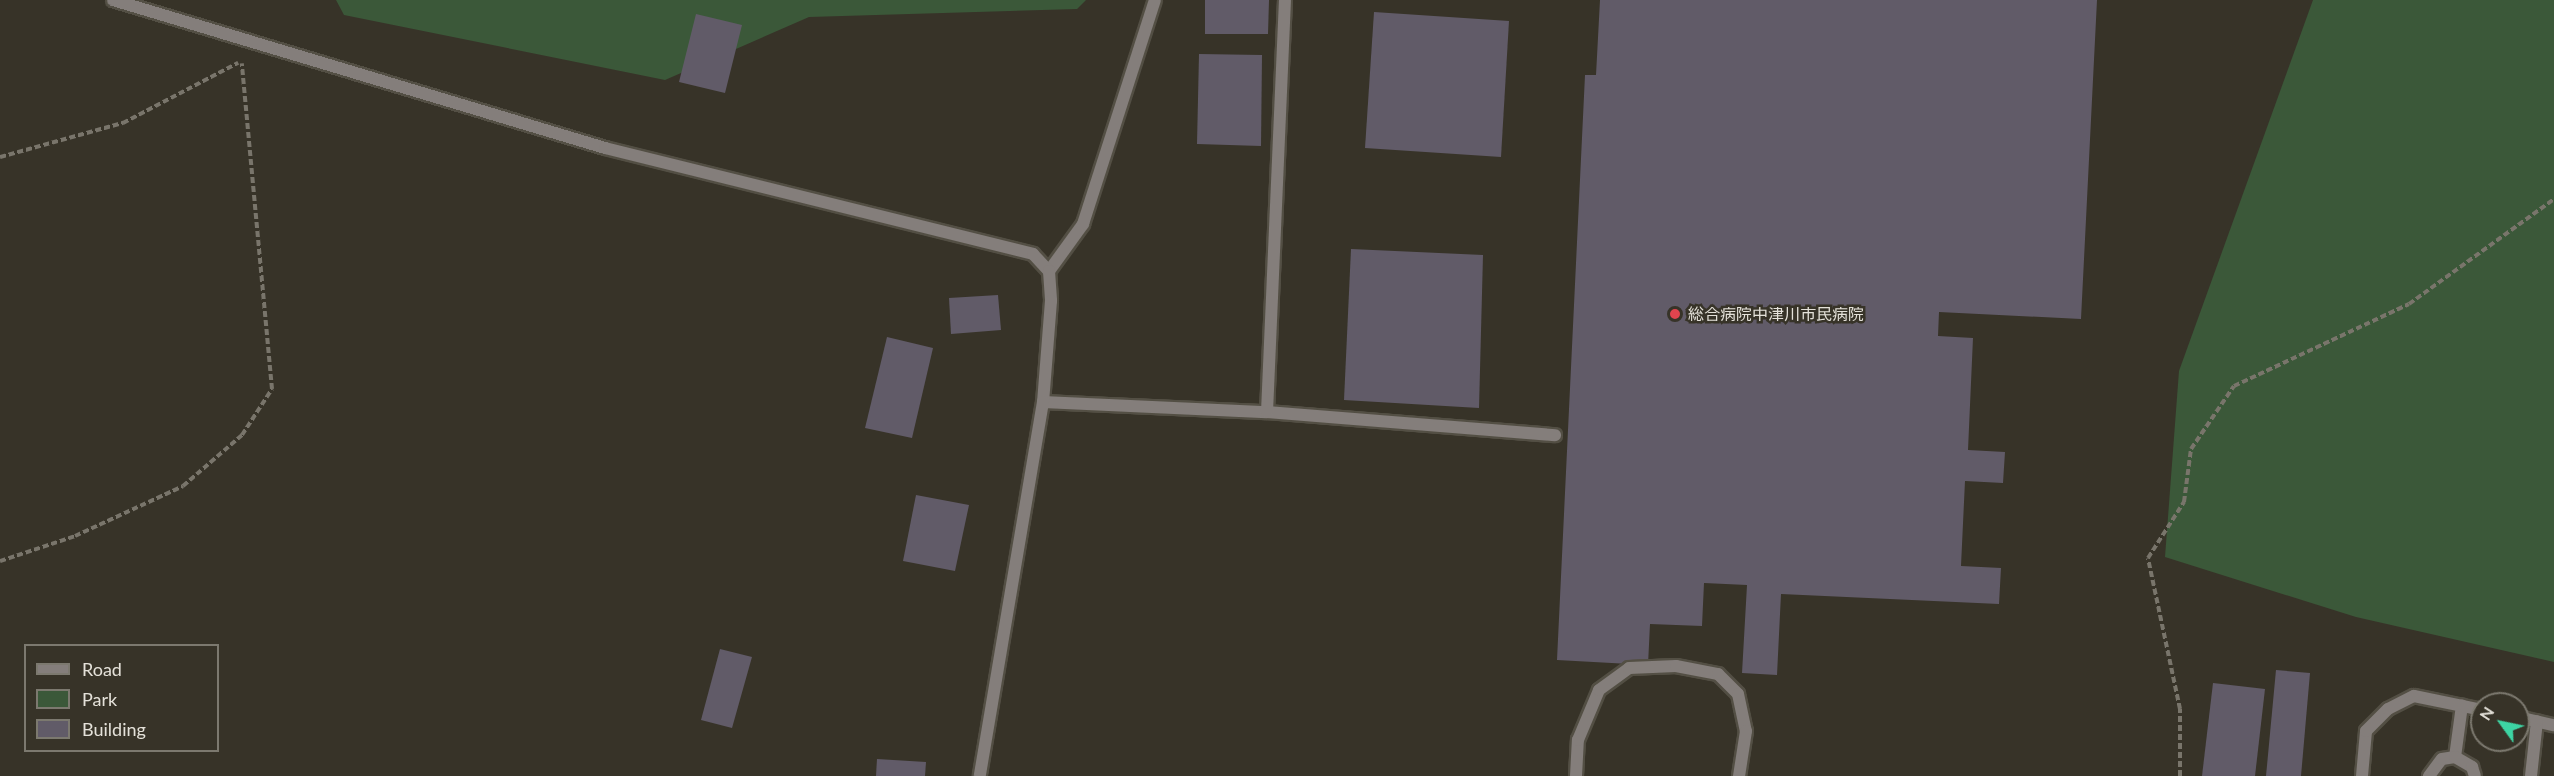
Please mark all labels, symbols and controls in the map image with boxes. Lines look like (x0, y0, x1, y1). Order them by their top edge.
place label: 総合病院中津川市民病院 (1688, 304, 1864, 324)
marker: 総合病院中津川市民病院 (1666, 305, 1684, 323)
legend (24, 644, 219, 752)
text: Road (82, 658, 122, 680)
text: Park (82, 688, 117, 710)
north arrow (2470, 692, 2530, 752)
text: N (2475, 703, 2497, 723)
text: Building (82, 718, 146, 740)

